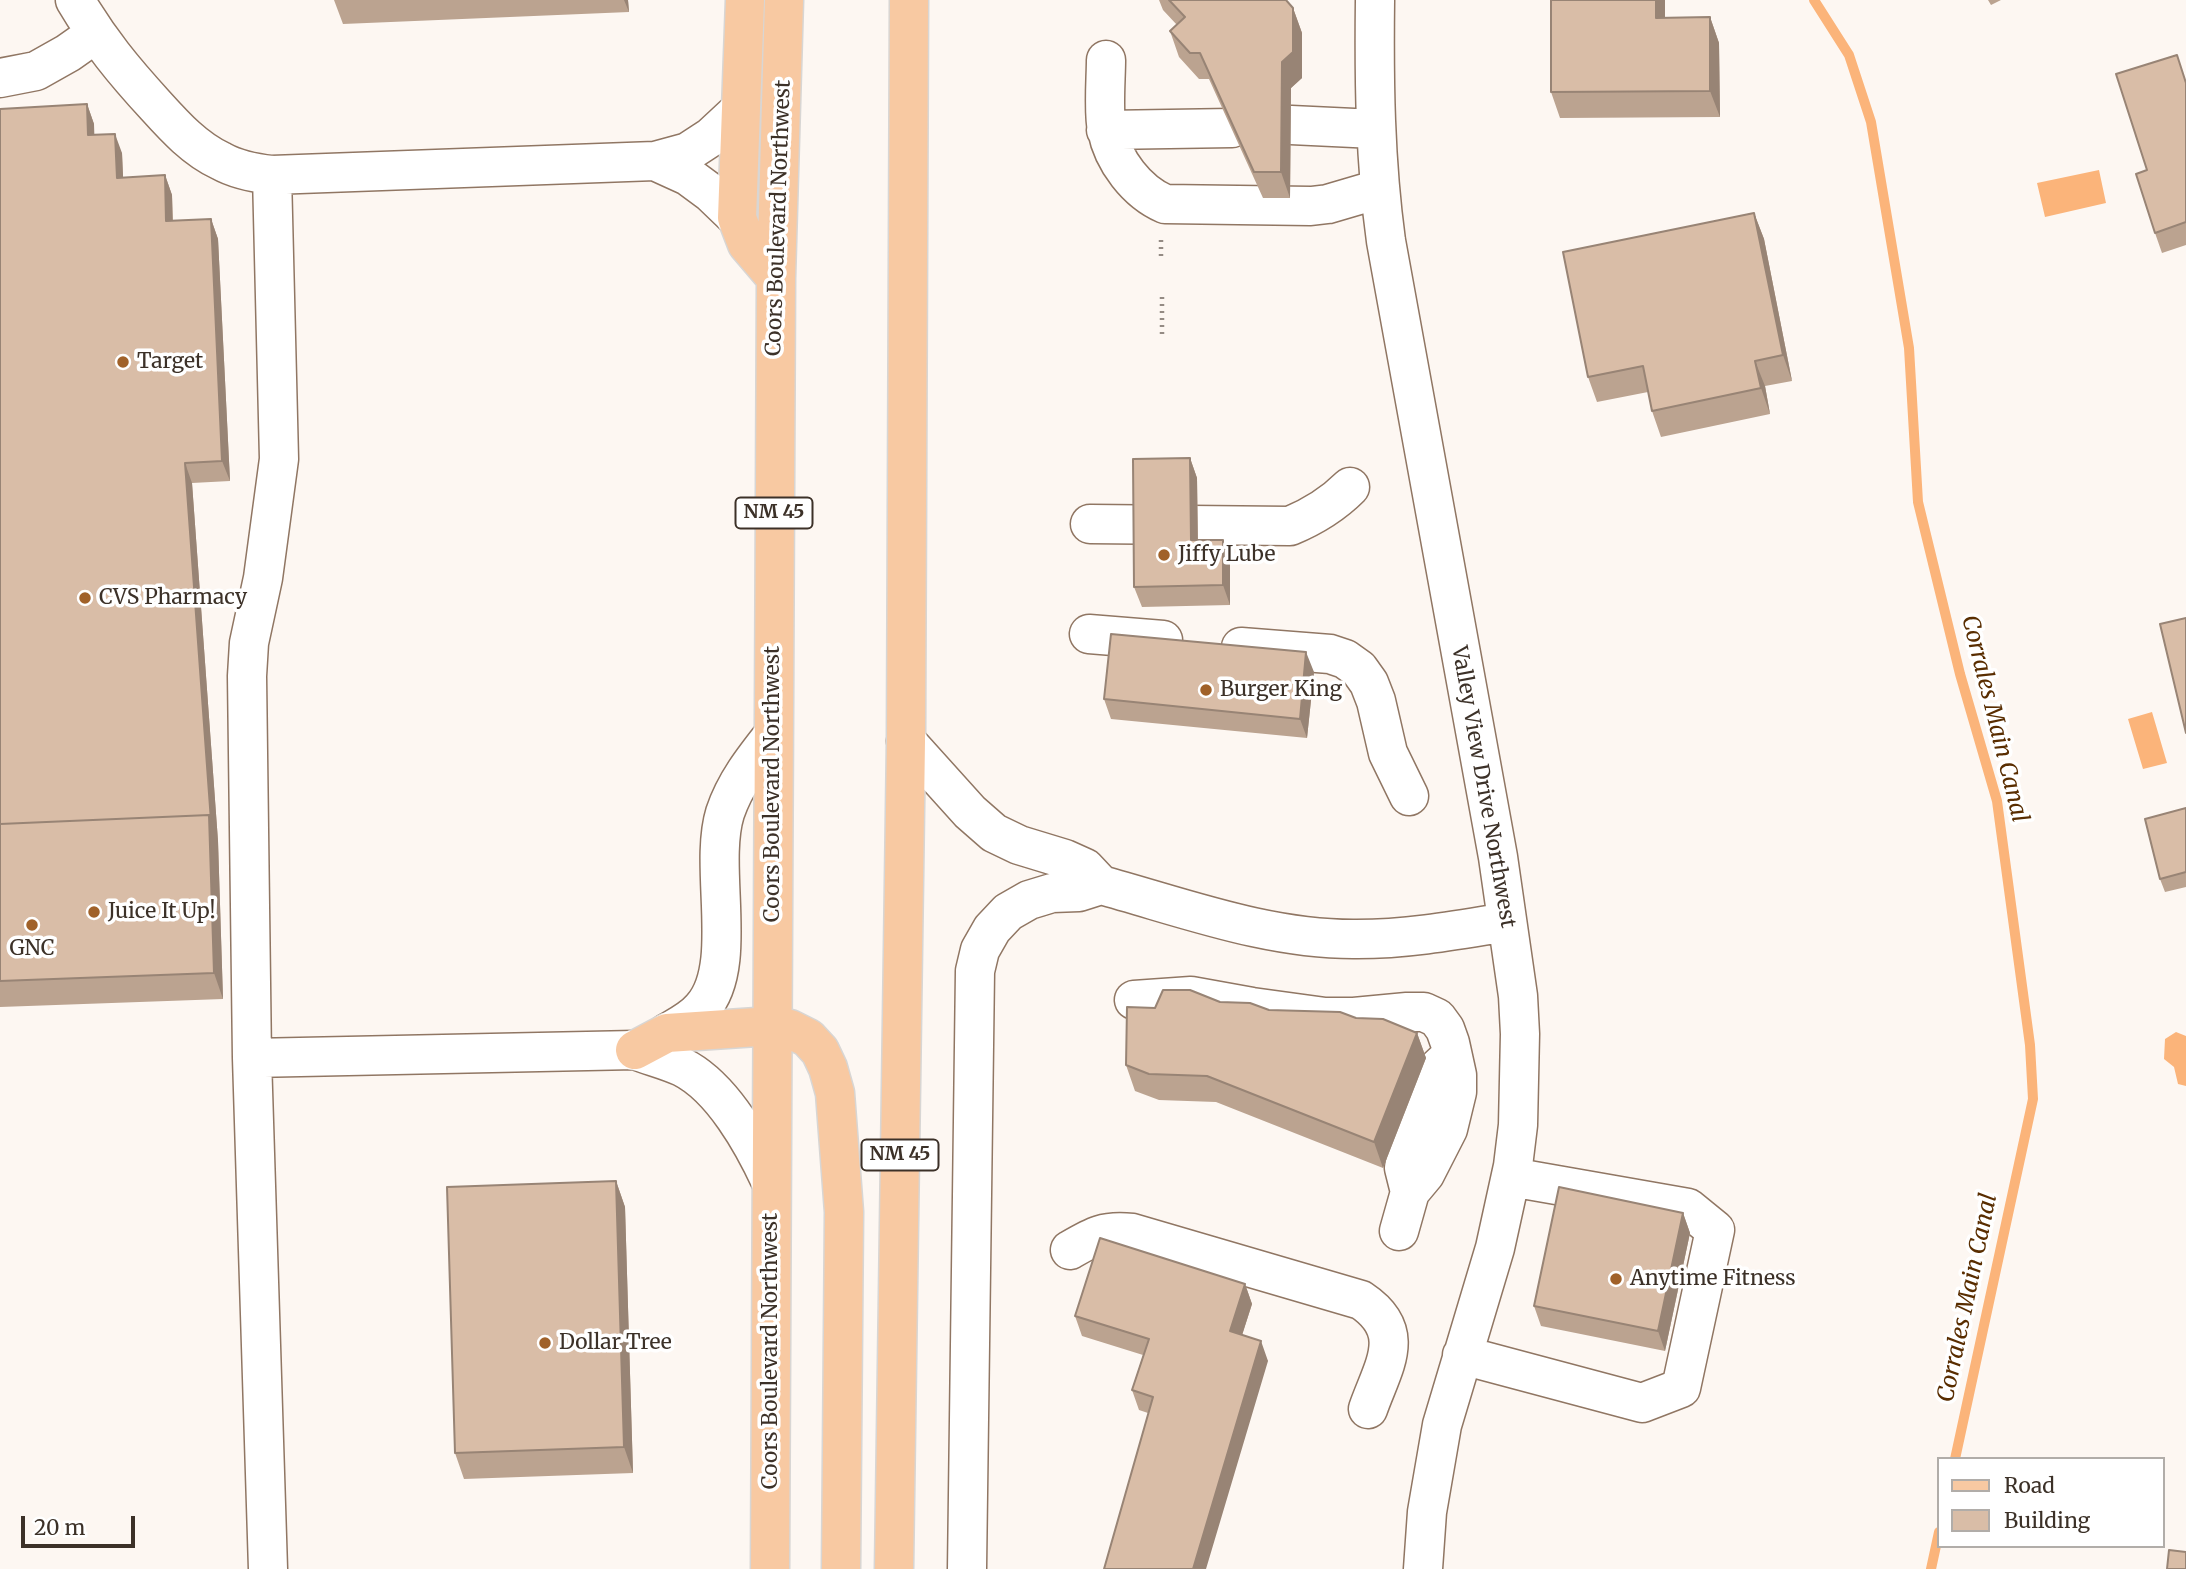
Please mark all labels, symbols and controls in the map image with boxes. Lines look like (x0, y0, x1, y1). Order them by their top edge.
street label: Coors Boulevard Northwest (762, 79, 796, 357)
place label: Target (137, 349, 203, 375)
marker: Target (115, 354, 131, 370)
road number: NM 45 (736, 498, 812, 528)
place label: Jiffy Lube (1178, 542, 1275, 568)
marker: Jiffy Lube (1156, 547, 1172, 563)
place label: CVS Pharmacy (99, 585, 247, 611)
marker: CVS Pharmacy (77, 590, 93, 606)
water label: Corrales Main Canal (1955, 613, 2033, 825)
street label: Valley View Drive Northwest (1446, 644, 1520, 930)
street label: Coors Boulevard Northwest (760, 646, 786, 922)
place label: Burger King (1220, 677, 1342, 703)
marker: Burger King (1198, 682, 1214, 698)
place label: Juice It Up! (108, 899, 215, 925)
marker: Juice It Up! (86, 904, 102, 920)
marker: GNC (24, 917, 40, 933)
place label: GNC (9, 936, 55, 962)
road number: NM 45 (862, 1140, 939, 1170)
water label: Corrales Main Canal (1932, 1191, 2004, 1405)
street label: Coors Boulevard Northwest (758, 1213, 784, 1489)
place label: Anytime Fitness (1630, 1266, 1796, 1292)
marker: Anytime Fitness (1608, 1271, 1624, 1287)
place label: Dollar Tree (559, 1330, 672, 1356)
marker: Dollar Tree (537, 1335, 553, 1351)
legend (1938, 1457, 2165, 1548)
text: Road (2004, 1472, 2055, 1499)
scale bar (24, 1502, 138, 1546)
text: Building (2004, 1507, 2090, 1534)
text: 20 m (34, 1514, 85, 1541)

